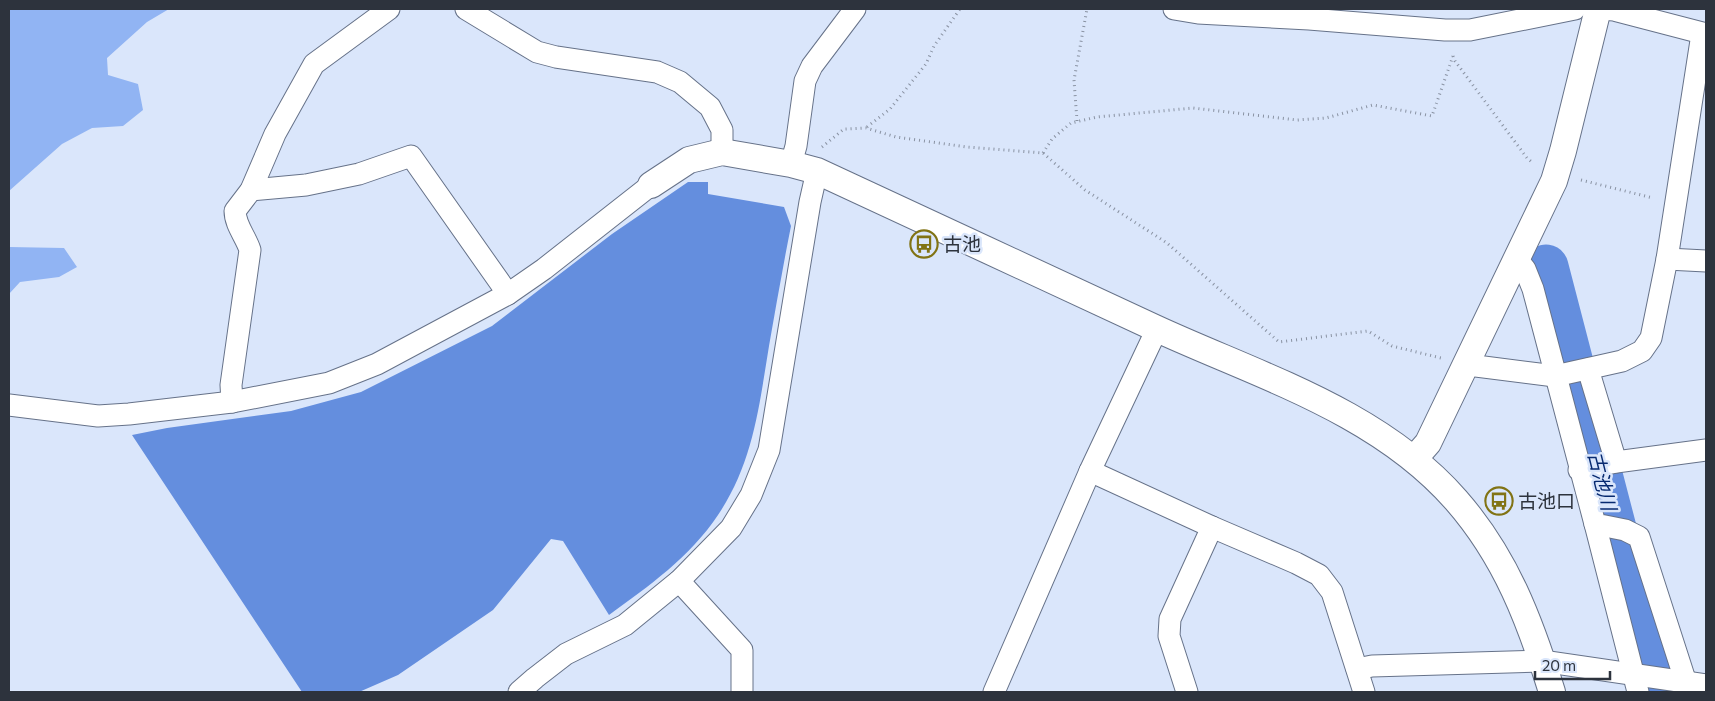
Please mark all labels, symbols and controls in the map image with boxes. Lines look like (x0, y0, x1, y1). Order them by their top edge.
bus stop icon: 古池 (909, 229, 939, 259)
place label: 古池 (943, 232, 981, 255)
water label: 古池川 (1584, 449, 1622, 515)
bus stop icon: 古池口 (1484, 486, 1514, 516)
place label: 古池口 (1518, 489, 1575, 512)
scale bar (1535, 648, 1610, 680)
text: 20 m (1542, 656, 1576, 674)

